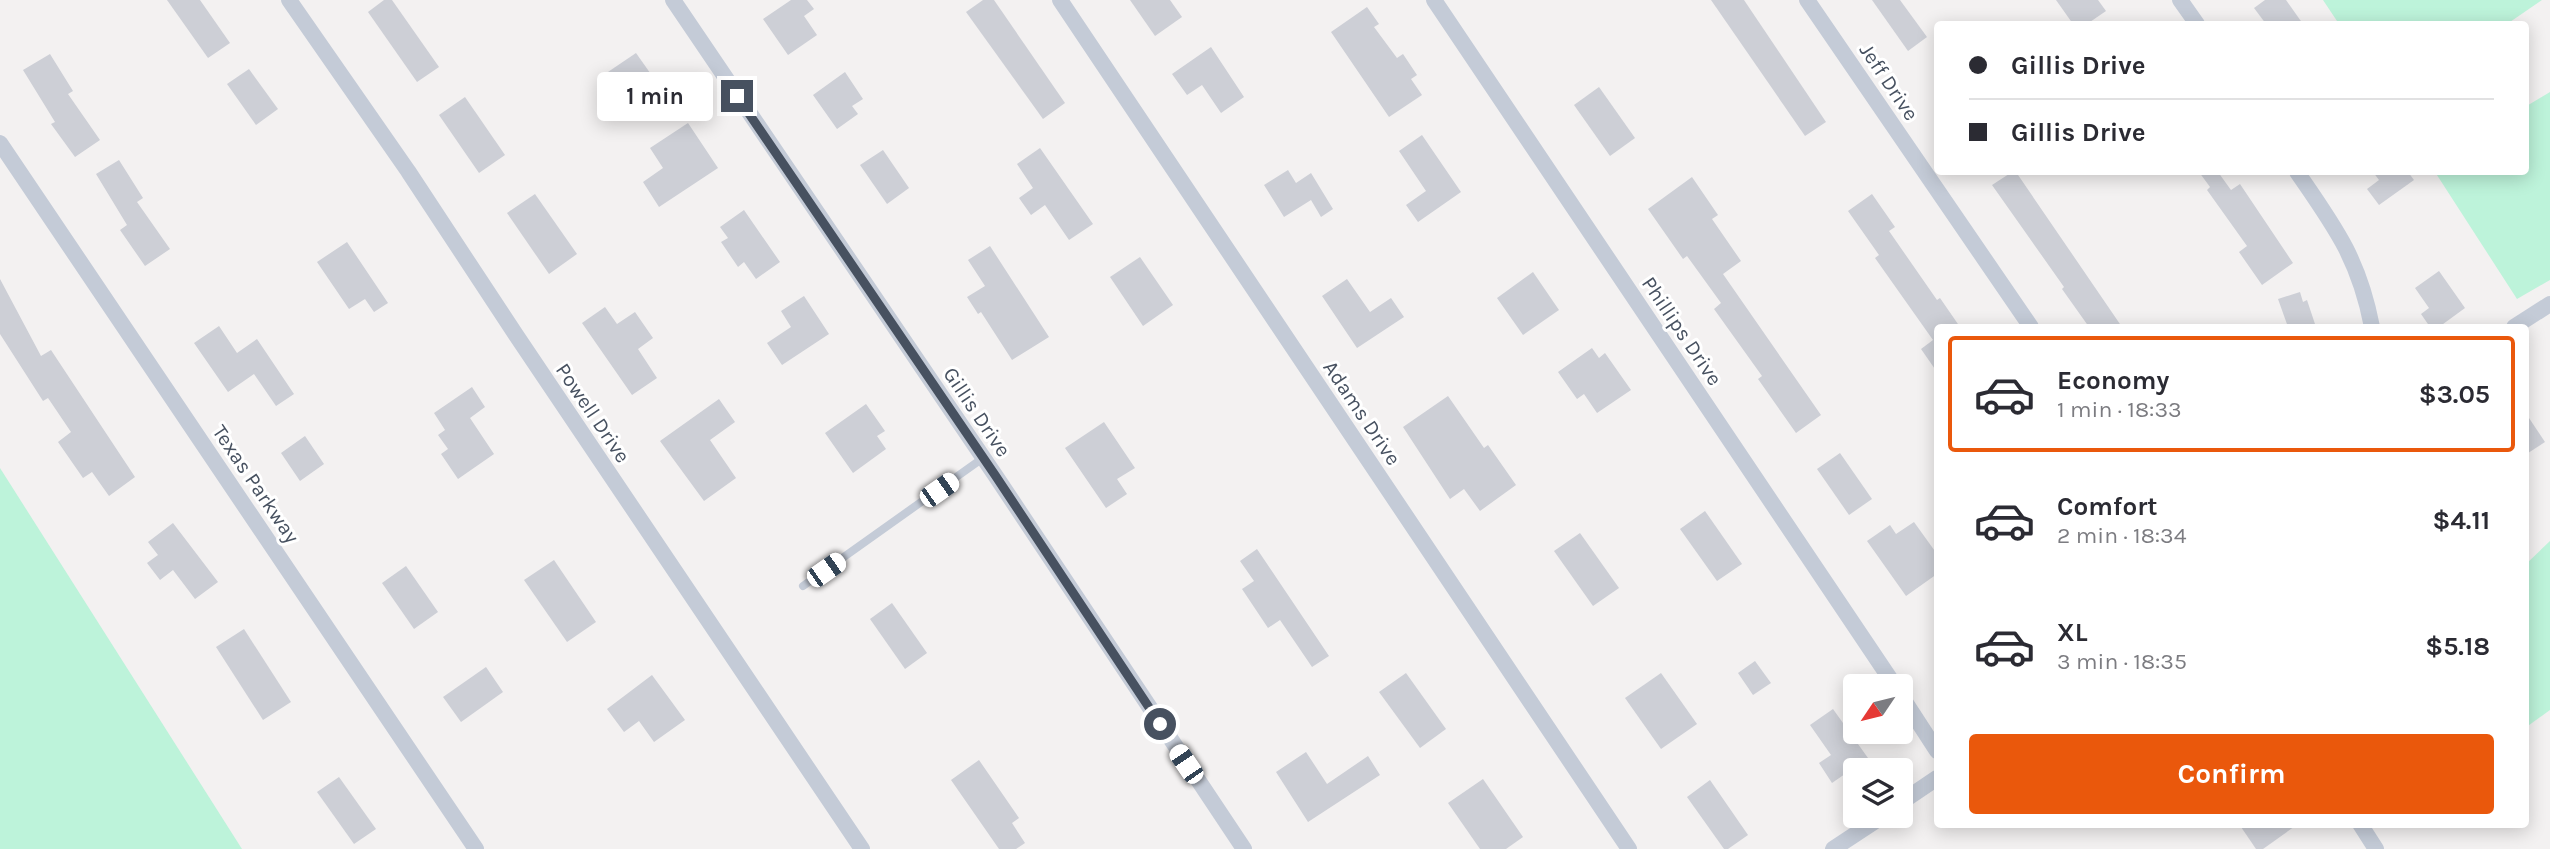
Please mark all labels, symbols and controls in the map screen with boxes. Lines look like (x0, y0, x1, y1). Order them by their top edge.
street label: Jeff Drive (1855, 39, 1923, 125)
text: Gillis Drive (2011, 50, 2146, 81)
callout: 1 min (597, 72, 712, 120)
route end (721, 80, 753, 112)
text: 1 min (626, 83, 684, 110)
text: Gillis Drive (2011, 117, 2146, 148)
street label: Phillips Drive (1637, 272, 1727, 390)
street label: Adams Drive (1318, 356, 1406, 470)
street label: Powell Drive (551, 359, 635, 467)
street label: Gillis Drive (938, 363, 1016, 461)
icon: car (1973, 363, 2036, 426)
text: Economy (2057, 365, 2169, 396)
text: $3.05 (2419, 379, 2490, 410)
text: 1 min · 18:33 (2057, 396, 2182, 423)
street label: Texas Parkway (208, 420, 304, 548)
car (916, 469, 963, 511)
icon: car (1973, 489, 2036, 552)
text: Comfort (2057, 491, 2158, 522)
text: $4.11 (2432, 505, 2490, 536)
text: 2 min · 18:34 (2057, 522, 2187, 549)
car (803, 549, 850, 591)
icon: car (1973, 615, 2036, 678)
text: XL (2057, 617, 2088, 648)
text: $5.18 (2425, 631, 2490, 662)
text: 3 min · 18:35 (2057, 648, 2187, 675)
north arrow (1843, 674, 1913, 744)
map controls (1843, 674, 1913, 828)
route start (1144, 708, 1176, 740)
button: Confirm (1969, 734, 2494, 814)
car (1166, 741, 1207, 787)
button: layers (1843, 758, 1913, 828)

